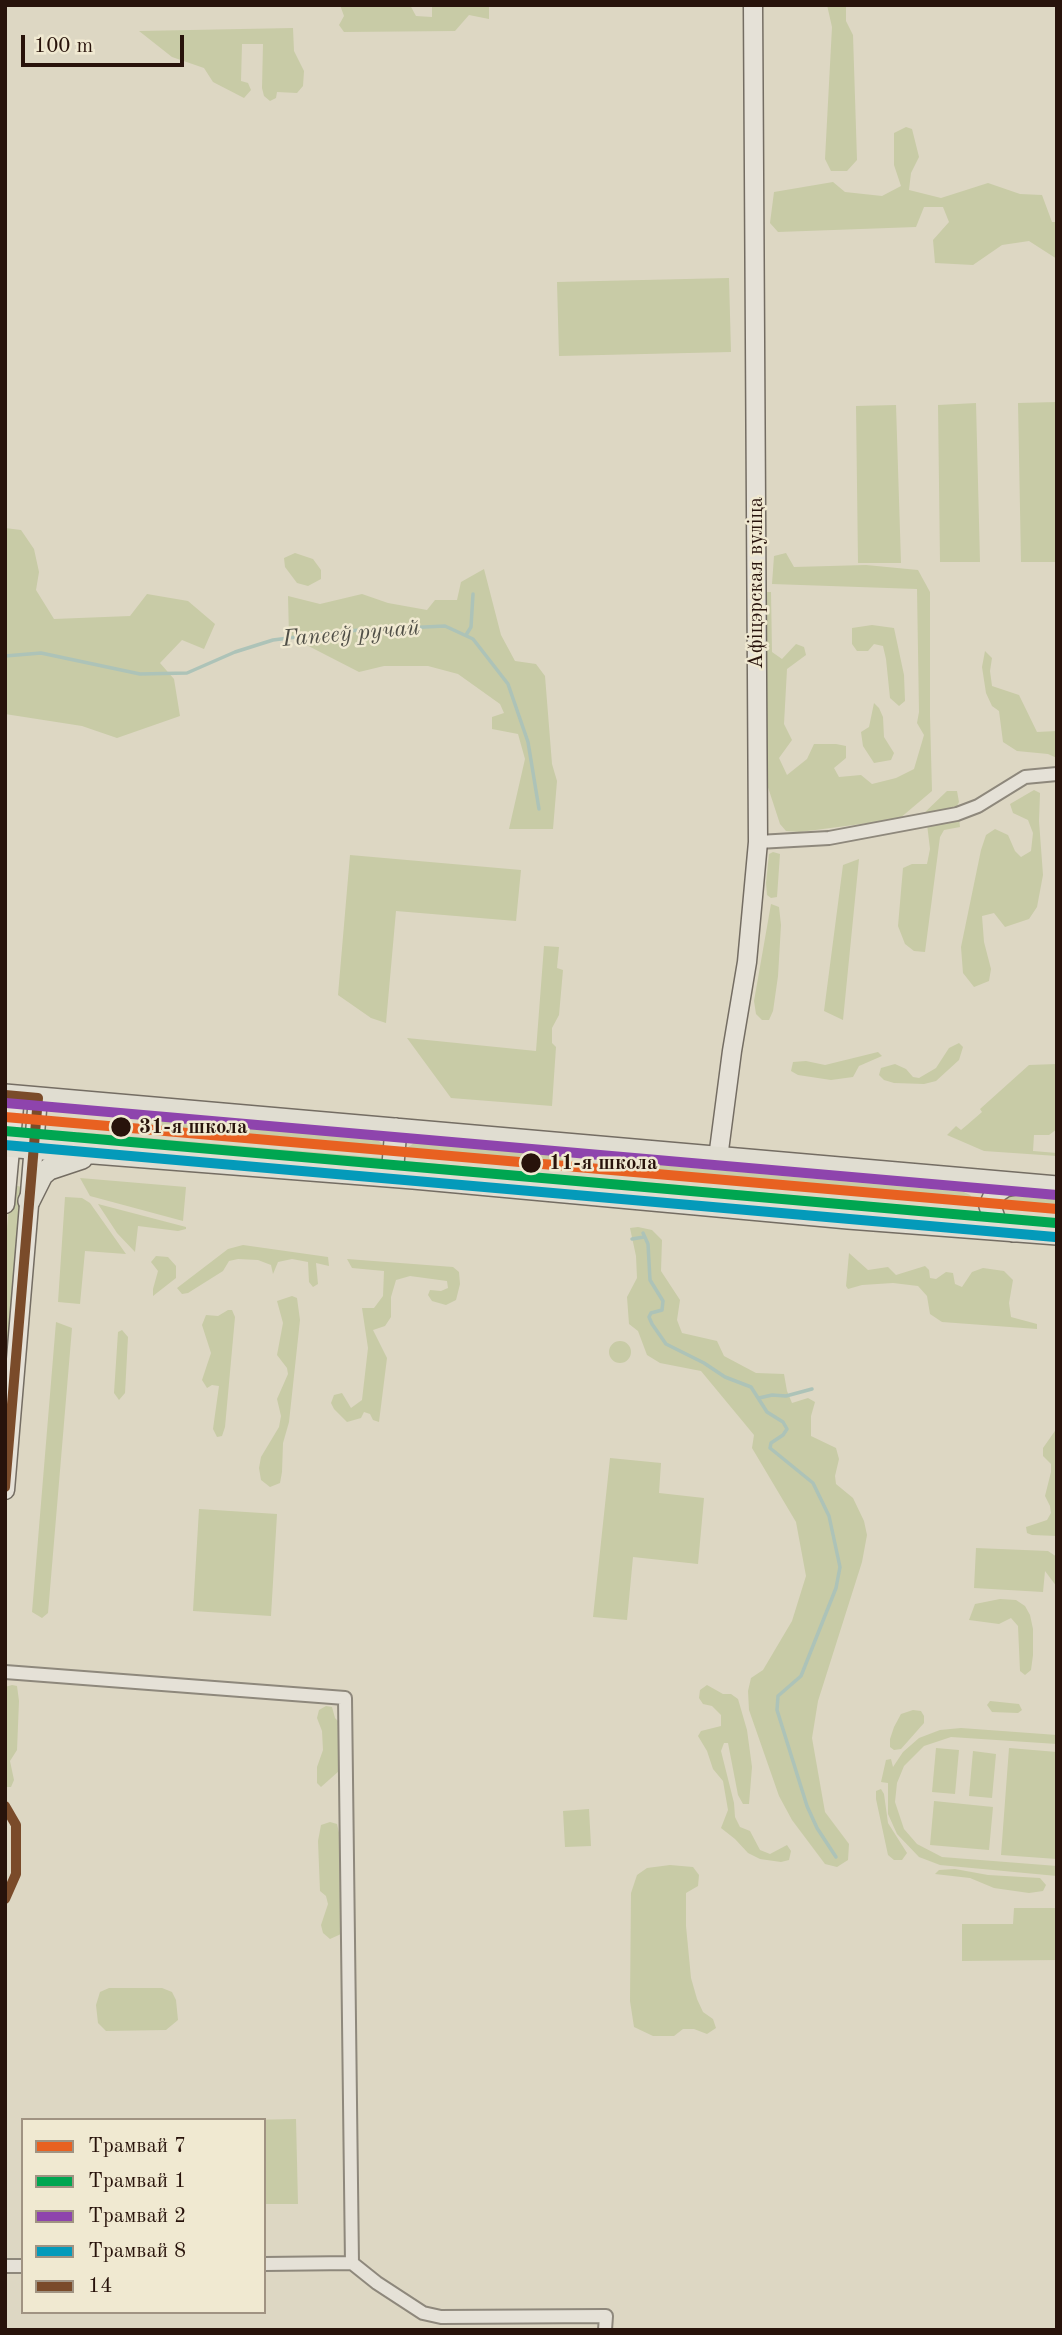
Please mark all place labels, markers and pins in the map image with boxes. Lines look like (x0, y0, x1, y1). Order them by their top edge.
place label: 31-я школа (139, 1114, 248, 1140)
marker: 31-я школа (109, 1115, 133, 1139)
place label: 11-я школа (549, 1150, 658, 1176)
marker: 11-я школа (519, 1151, 543, 1175)

